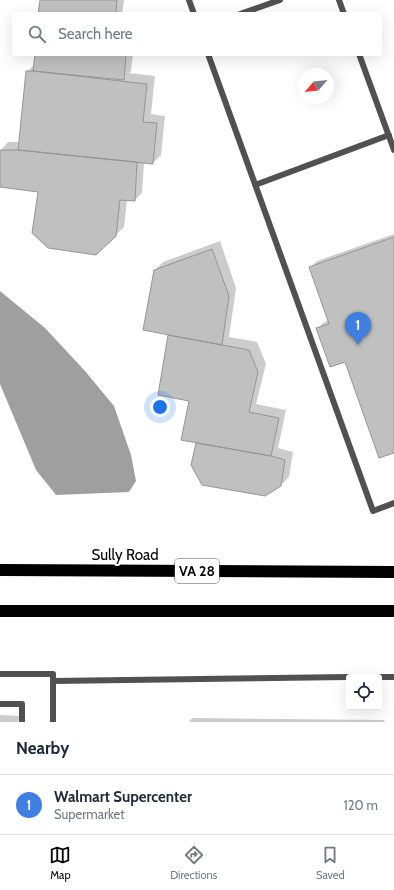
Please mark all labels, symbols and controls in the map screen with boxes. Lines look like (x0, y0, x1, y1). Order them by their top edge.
search box (12, 12, 382, 56)
icon: search (26, 23, 48, 45)
text: Search here (58, 25, 133, 43)
north arrow (298, 68, 334, 104)
pin: 1 (345, 312, 371, 345)
your location (150, 397, 170, 417)
street label: Sully Road (92, 546, 159, 564)
road number: VA 28 (175, 559, 219, 583)
map controls (346, 674, 382, 710)
button: locate (346, 674, 382, 710)
text: Nearby (16, 738, 69, 758)
text: Walmart Supercenter (54, 788, 192, 806)
text: 1 (27, 797, 31, 813)
text: 120 m (344, 797, 378, 813)
text: Supermarket (54, 806, 125, 822)
tab: Map (49, 844, 71, 882)
tab: Directions (170, 844, 217, 882)
tab: Saved (316, 844, 345, 882)

